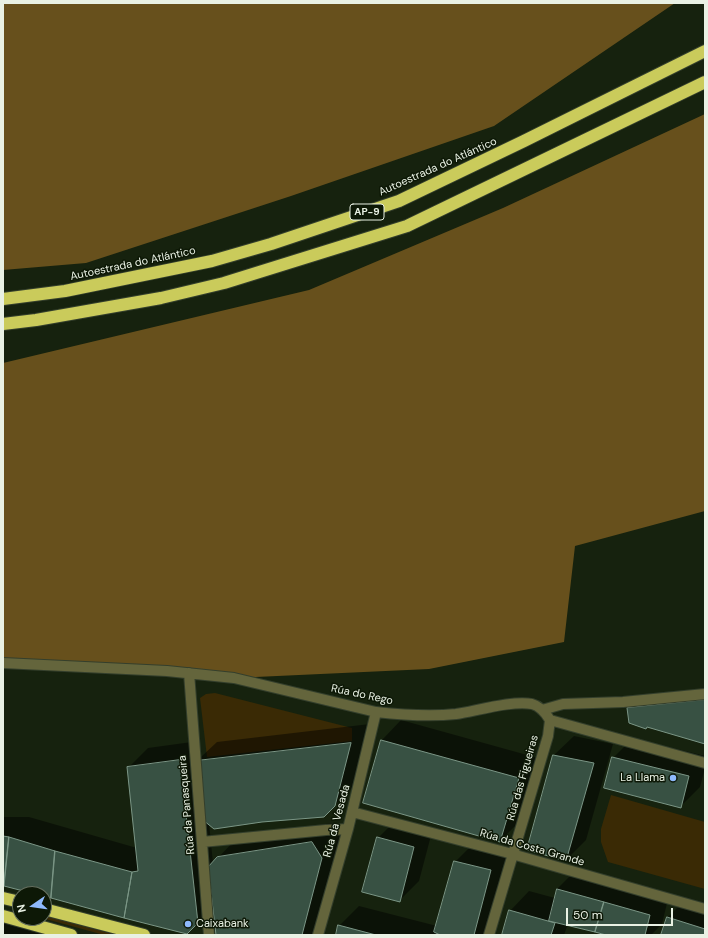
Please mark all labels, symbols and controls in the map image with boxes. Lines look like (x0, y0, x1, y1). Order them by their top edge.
street label: Autoestrada do Atlántico (377, 135, 499, 199)
road number: AP-9 (350, 204, 384, 220)
street label: Autoestrada do Atlántico (69, 244, 197, 284)
street label: Rúa do Rego (330, 682, 394, 708)
street label: Rúa das Figueiras (504, 734, 542, 822)
street label: Rúa da Panasqueira (176, 755, 198, 855)
place label: La Llama (620, 771, 665, 785)
marker: La Llama (668, 773, 678, 783)
street label: Rúa da Vesada (321, 783, 353, 859)
street label: Rúa da Costa Grande (478, 827, 586, 869)
north arrow (12, 886, 52, 926)
scale bar (568, 900, 675, 926)
text: N (14, 903, 29, 914)
text: 50 m (573, 907, 602, 923)
place label: Caixabank (196, 917, 249, 931)
marker: Caixabank (183, 919, 193, 929)

